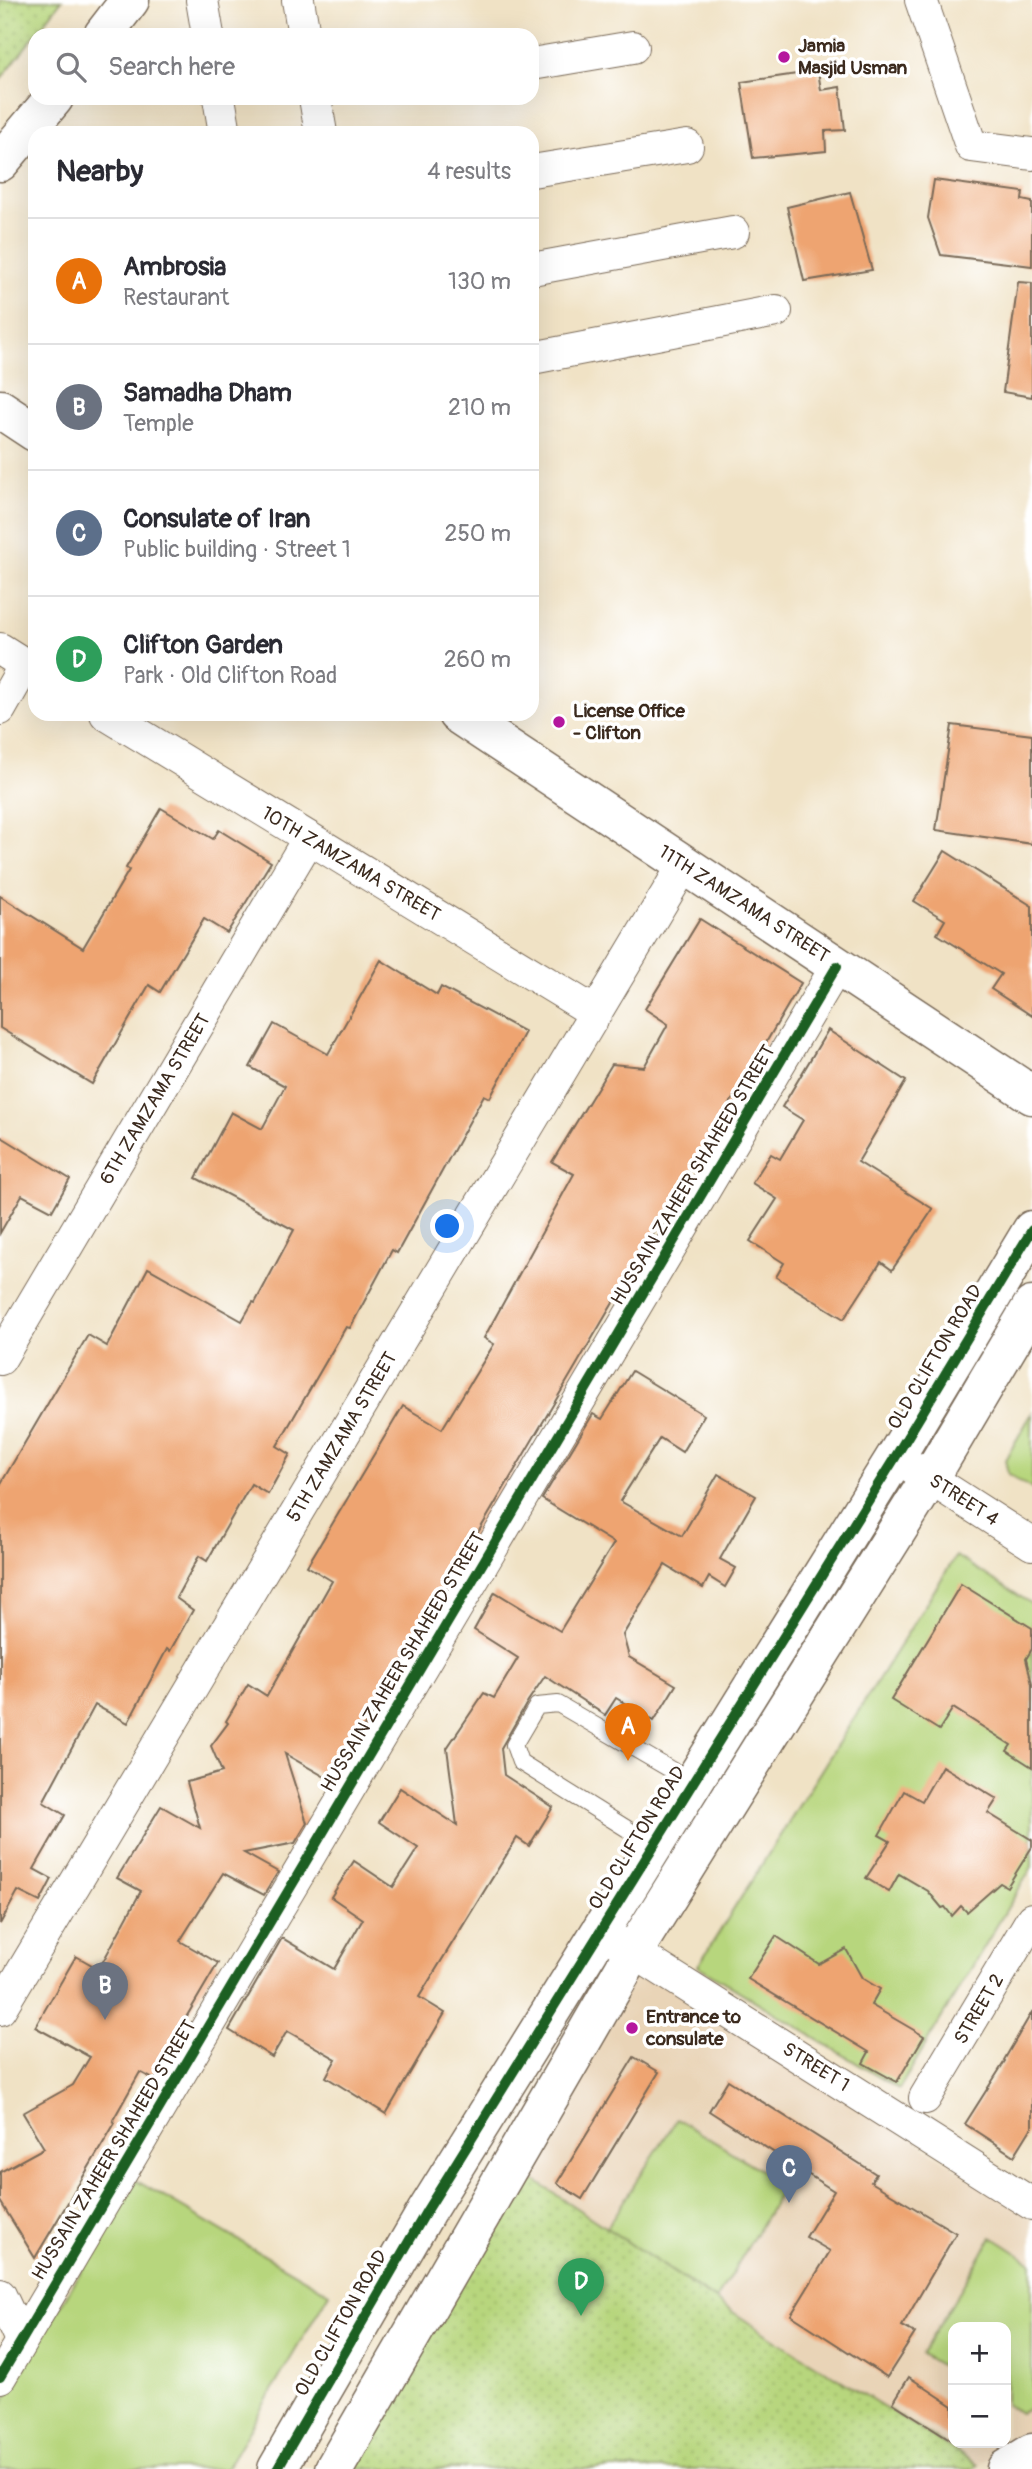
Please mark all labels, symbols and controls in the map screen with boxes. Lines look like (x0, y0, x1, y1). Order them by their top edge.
search box (28, 28, 539, 105)
place label: Jamia Masjid Usman (798, 34, 907, 80)
icon: search (52, 48, 90, 86)
marker: Jamia Masjid Usman (776, 49, 792, 65)
text: Search here (108, 51, 235, 83)
text: Nearby (56, 153, 143, 190)
text: 4 results (427, 157, 511, 186)
text: Ambrosia (123, 251, 226, 283)
text: A (72, 267, 86, 296)
text: 130 m (448, 267, 511, 296)
text: Restaurant (123, 283, 229, 312)
text: Samadha Dham (123, 377, 292, 409)
text: B (72, 393, 86, 422)
text: 210 m (448, 393, 511, 422)
text: Temple (123, 409, 194, 438)
text: Consulate of Iran (123, 503, 310, 535)
text: C (72, 519, 86, 548)
text: 250 m (445, 519, 511, 548)
text: Public building · Street 1 (123, 535, 351, 564)
text: Clifton Garden (123, 629, 283, 661)
text: D (72, 645, 86, 674)
text: 260 m (444, 645, 511, 674)
text: Park · Old Clifton Road (123, 661, 337, 690)
place label: License Office - Clifton (573, 699, 686, 745)
marker: License Office - Clifton (551, 714, 567, 730)
street label: 10TH ZAMZAMA STREET (257, 801, 445, 927)
street label: 11TH ZAMZAMA STREET (654, 840, 834, 968)
street label: 6TH ZAMZAMA STREET (94, 1009, 216, 1189)
street label: HUSSAIN ZAHEER SHAHEED STREET (606, 1040, 780, 1310)
your location (430, 1209, 464, 1243)
street label: OLD CLIFTON ROAD (882, 1280, 988, 1434)
street label: 5TH ZAMZAMA STREET (282, 1348, 402, 1526)
street label: STREET 4 (925, 1469, 1003, 1531)
street label: HUSSAIN ZAHEER SHAHEED STREET (316, 1527, 490, 1797)
pin: A (605, 1703, 651, 1761)
street label: OLD CLIFTON ROAD (583, 1762, 691, 1914)
pin: B (82, 1962, 128, 2020)
street label: STREET 2 (949, 1970, 1009, 2048)
place label: Entrance to consulate (645, 2005, 742, 2051)
street label: HUSSAIN ZAHEER SHAHEED STREET (27, 2015, 201, 2285)
marker: Entrance to consulate (624, 2020, 640, 2036)
street label: STREET 1 (778, 2037, 854, 2097)
pin: C (766, 2145, 812, 2203)
street label: OLD CLIFTON ROAD (289, 2246, 393, 2400)
pin: D (558, 2258, 604, 2316)
map controls (948, 2322, 1011, 2448)
button: + (948, 2322, 1011, 2385)
button: − (948, 2385, 1011, 2448)

